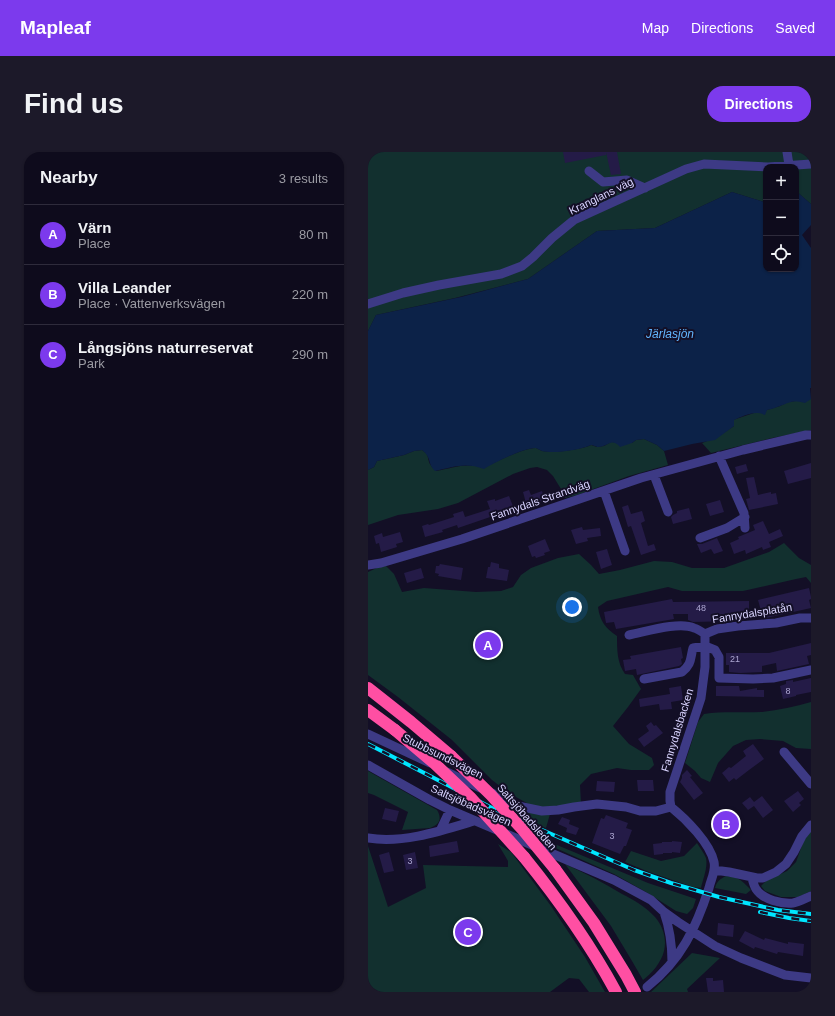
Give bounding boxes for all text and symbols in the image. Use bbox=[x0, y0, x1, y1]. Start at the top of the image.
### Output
text: Mapleaf bbox=[20, 17, 91, 38]
text: Map bbox=[642, 20, 669, 36]
text: Directions bbox=[691, 20, 753, 36]
text: Saved bbox=[775, 20, 815, 36]
button: Directions bbox=[707, 86, 811, 122]
text: Find us bbox=[24, 88, 124, 119]
map controls bbox=[763, 164, 799, 272]
button: + bbox=[763, 164, 799, 200]
text: Nearby bbox=[40, 168, 98, 187]
text: 3 results bbox=[279, 171, 328, 186]
street label: Kranglans väg bbox=[567, 175, 635, 217]
button: − bbox=[763, 200, 799, 236]
text: Värn bbox=[78, 219, 111, 236]
text: A bbox=[48, 227, 58, 242]
text: 80 m bbox=[299, 227, 328, 242]
text: Place bbox=[78, 236, 111, 251]
button: locate bbox=[763, 236, 799, 272]
text: Villa Leander bbox=[78, 279, 171, 296]
text: B bbox=[48, 287, 58, 302]
text: 220 m bbox=[292, 287, 328, 302]
text: Place · Vattenverksvägen bbox=[78, 296, 225, 311]
water label: Järlasjön bbox=[645, 327, 694, 341]
text: Långsjöns naturreservat bbox=[78, 339, 253, 356]
text: C bbox=[48, 347, 58, 362]
text: 290 m bbox=[292, 347, 328, 362]
text: Park bbox=[78, 356, 105, 371]
street label: Fannydals Strandväg bbox=[489, 477, 591, 523]
your location bbox=[562, 597, 582, 617]
street label: Fannydalsplatån bbox=[711, 601, 793, 625]
house number: 48 bbox=[696, 603, 706, 613]
pin: A bbox=[475, 630, 501, 660]
house number: 21 bbox=[730, 654, 740, 664]
house number: 8 bbox=[785, 686, 791, 696]
street label: Fannydalsbacken bbox=[659, 687, 695, 773]
street label: Stubbsundsvägen bbox=[401, 731, 485, 781]
street label: Saltsjöbadsleden bbox=[495, 781, 559, 853]
street label: Saltsjöbadsvägen bbox=[429, 782, 513, 828]
pin: B bbox=[713, 809, 739, 839]
house number: 3 bbox=[609, 831, 615, 841]
house number: 3 bbox=[407, 856, 413, 866]
pin: C bbox=[455, 917, 481, 947]

